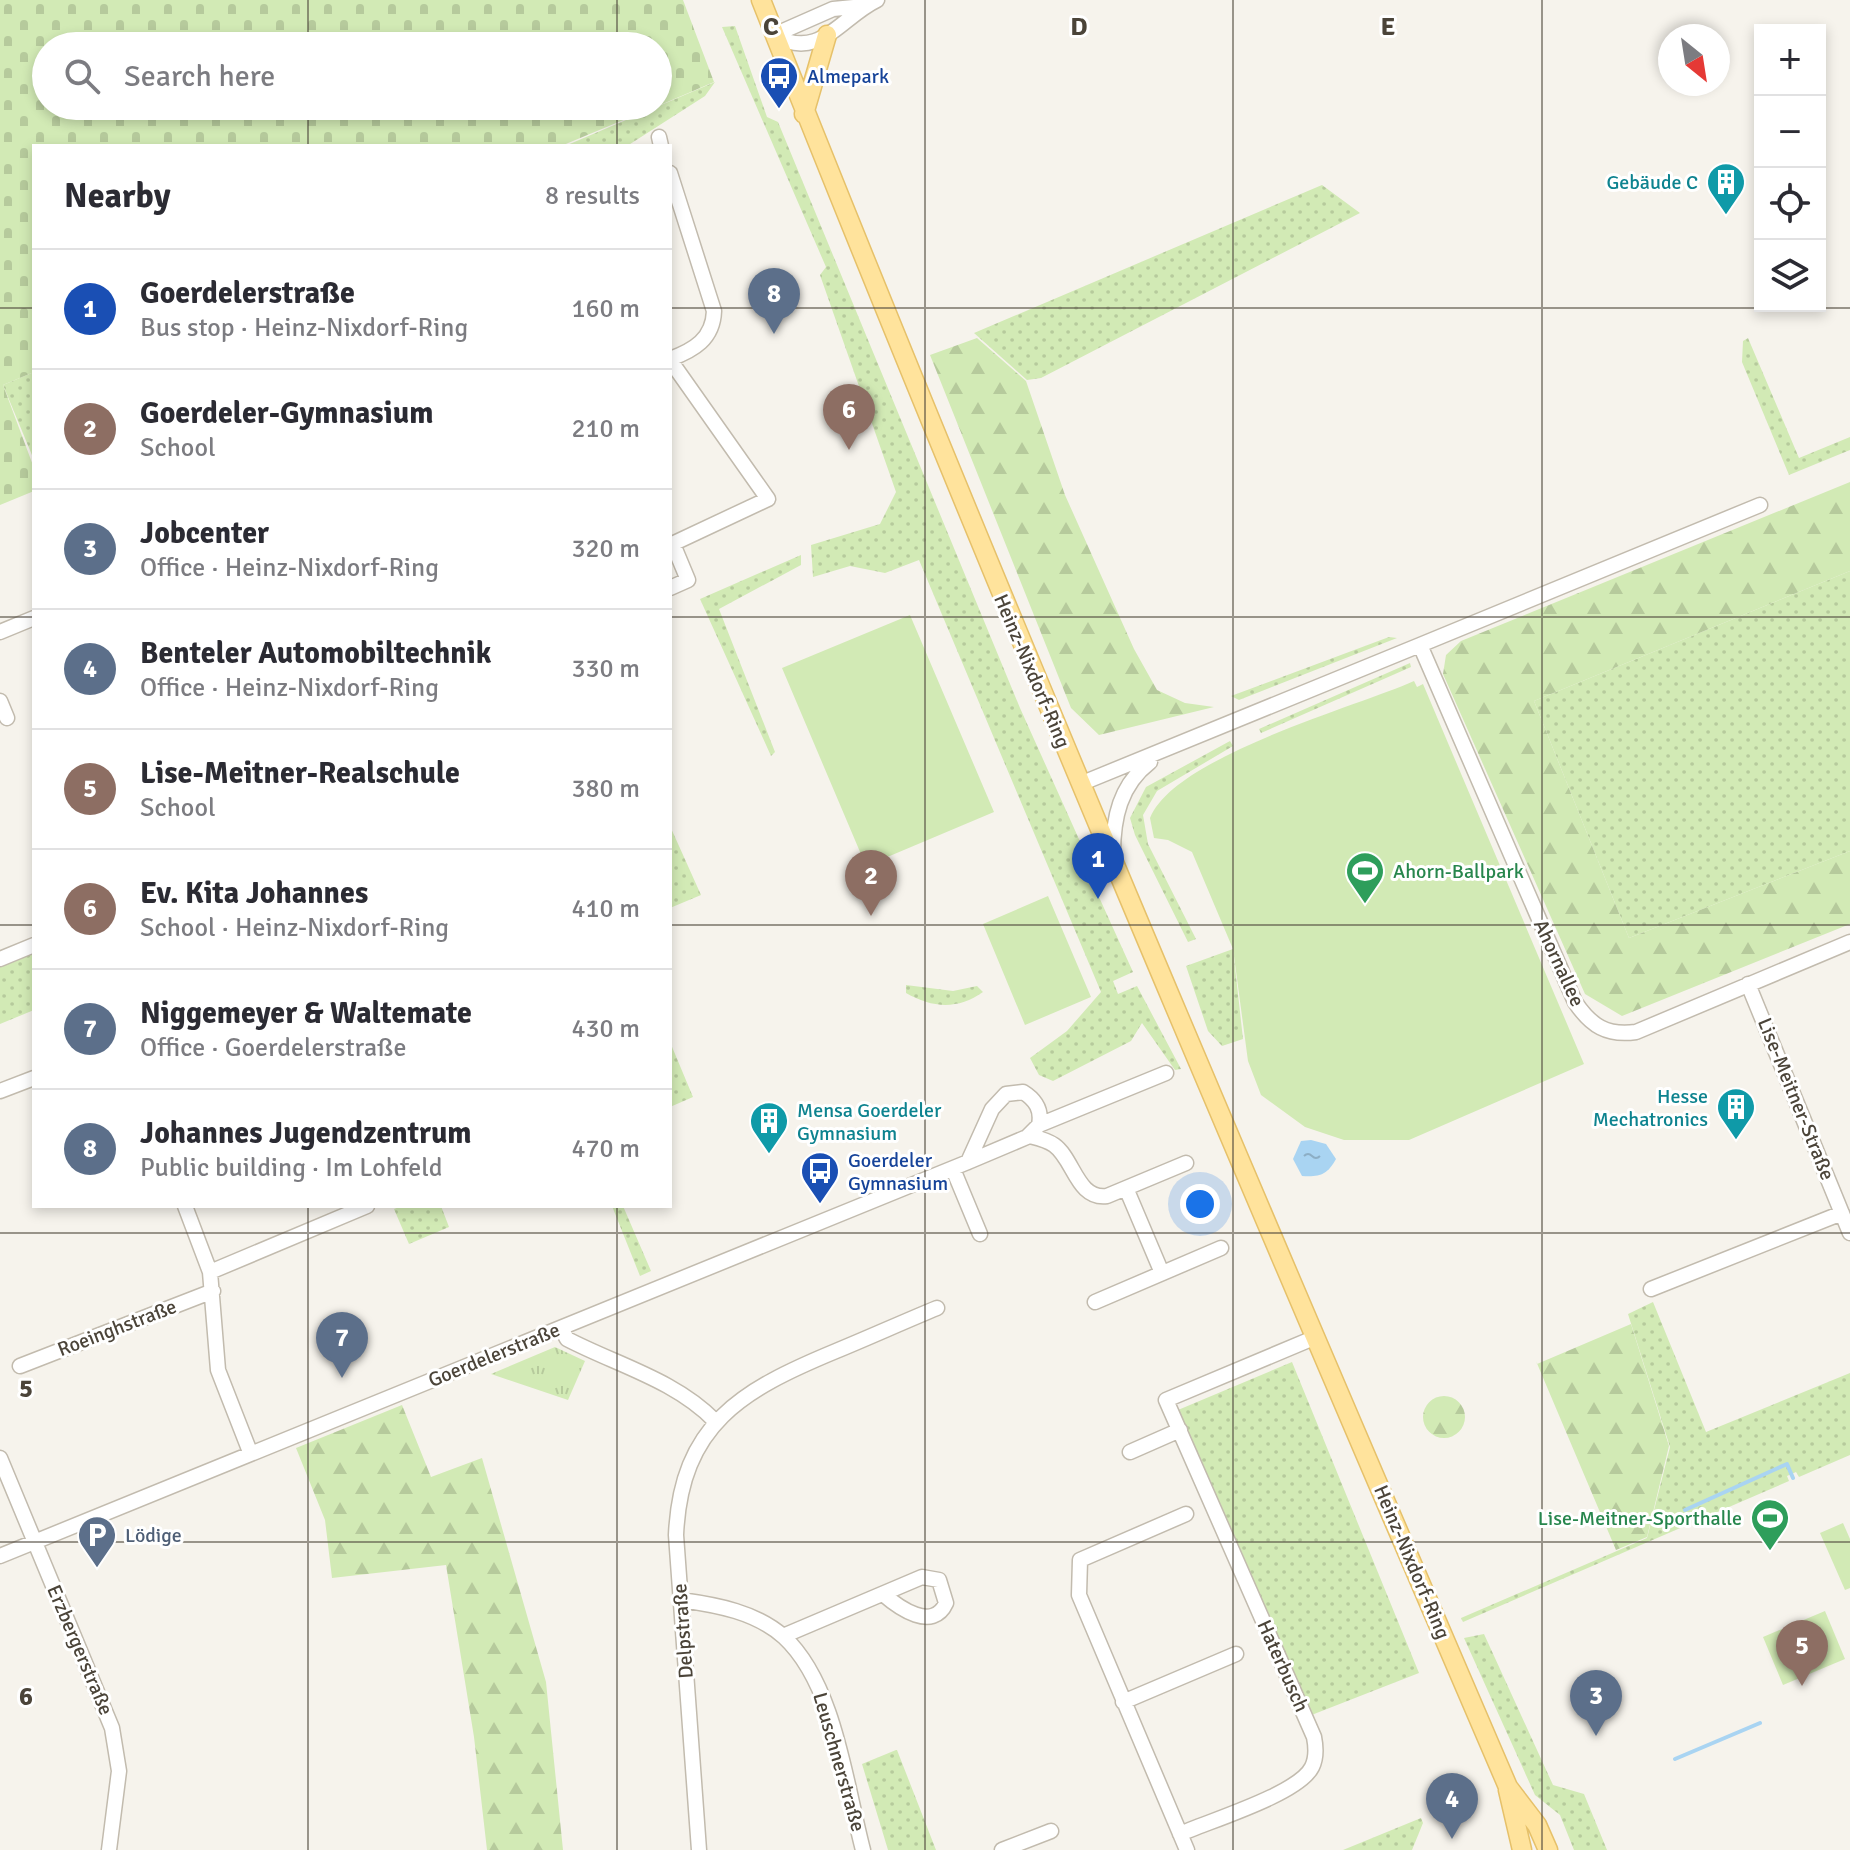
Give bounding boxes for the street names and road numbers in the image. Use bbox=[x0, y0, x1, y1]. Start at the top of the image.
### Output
street label: Heinz-Nixdorf-Ring bbox=[988, 590, 1076, 752]
street label: Ahornallee bbox=[1528, 915, 1590, 1011]
street label: Lise-Meitner-Straße bbox=[1752, 1014, 1840, 1184]
street label: Roeinghstraße bbox=[54, 1294, 180, 1362]
street label: Goerdelerstraße bbox=[425, 1317, 563, 1393]
street label: Heinz-Nixdorf-Ring bbox=[1368, 1481, 1456, 1643]
street label: Erzbergerstraße bbox=[41, 1581, 119, 1719]
street label: Delpstraße bbox=[667, 1583, 699, 1679]
street label: Haterbusch bbox=[1252, 1616, 1314, 1716]
street label: Leuschnerstraße bbox=[807, 1689, 871, 1835]

